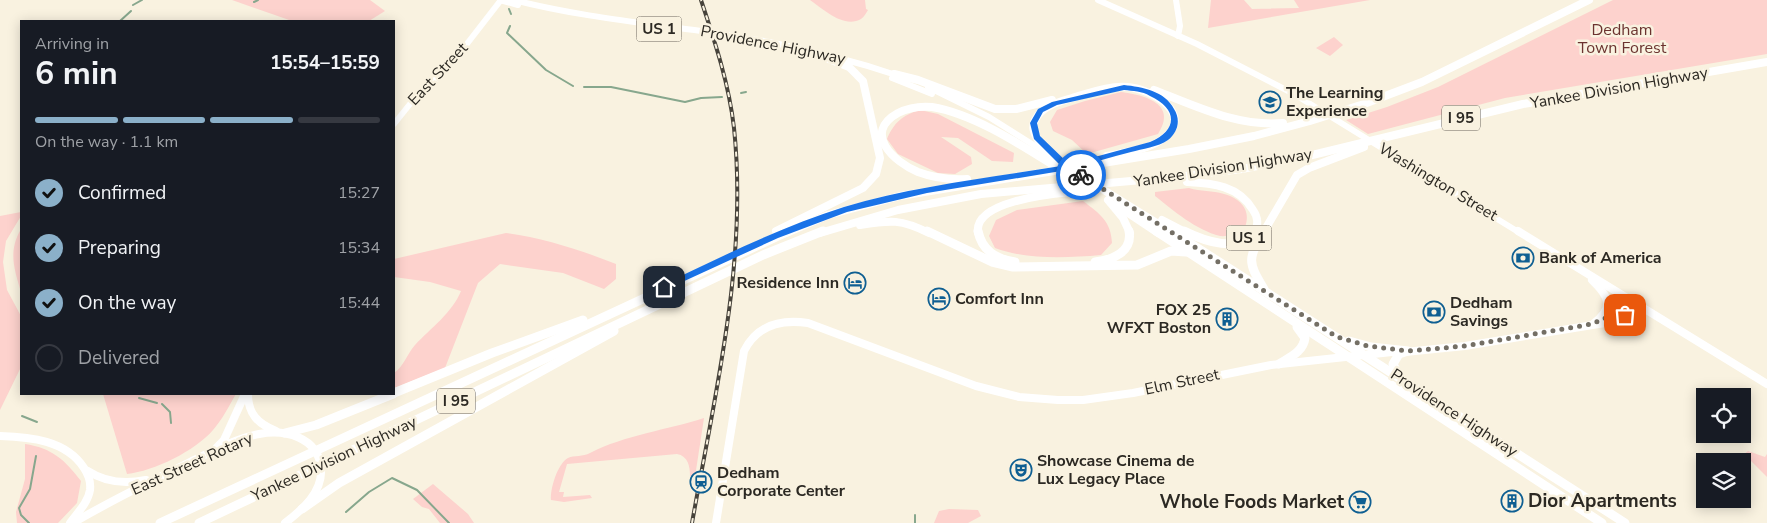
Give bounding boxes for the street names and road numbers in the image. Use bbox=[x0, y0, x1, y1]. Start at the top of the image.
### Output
road number: US 1 bbox=[636, 16, 682, 42]
street label: Providence Highway bbox=[699, 20, 848, 70]
street label: East Street bbox=[403, 37, 473, 110]
street label: Yankee Division Highway bbox=[1527, 61, 1710, 115]
road number: I 95 bbox=[1442, 106, 1480, 130]
street label: Washington Street bbox=[1374, 138, 1502, 227]
street label: Yankee Division Highway bbox=[1131, 143, 1314, 193]
road number: US 1 bbox=[1226, 226, 1272, 250]
street label: Elm Street bbox=[1143, 363, 1222, 401]
street label: Providence Highway bbox=[1386, 364, 1522, 463]
road number: I 95 bbox=[437, 388, 475, 414]
street label: Yankee Division Highway bbox=[247, 411, 421, 507]
street label: East Street Rotary bbox=[128, 427, 257, 501]

